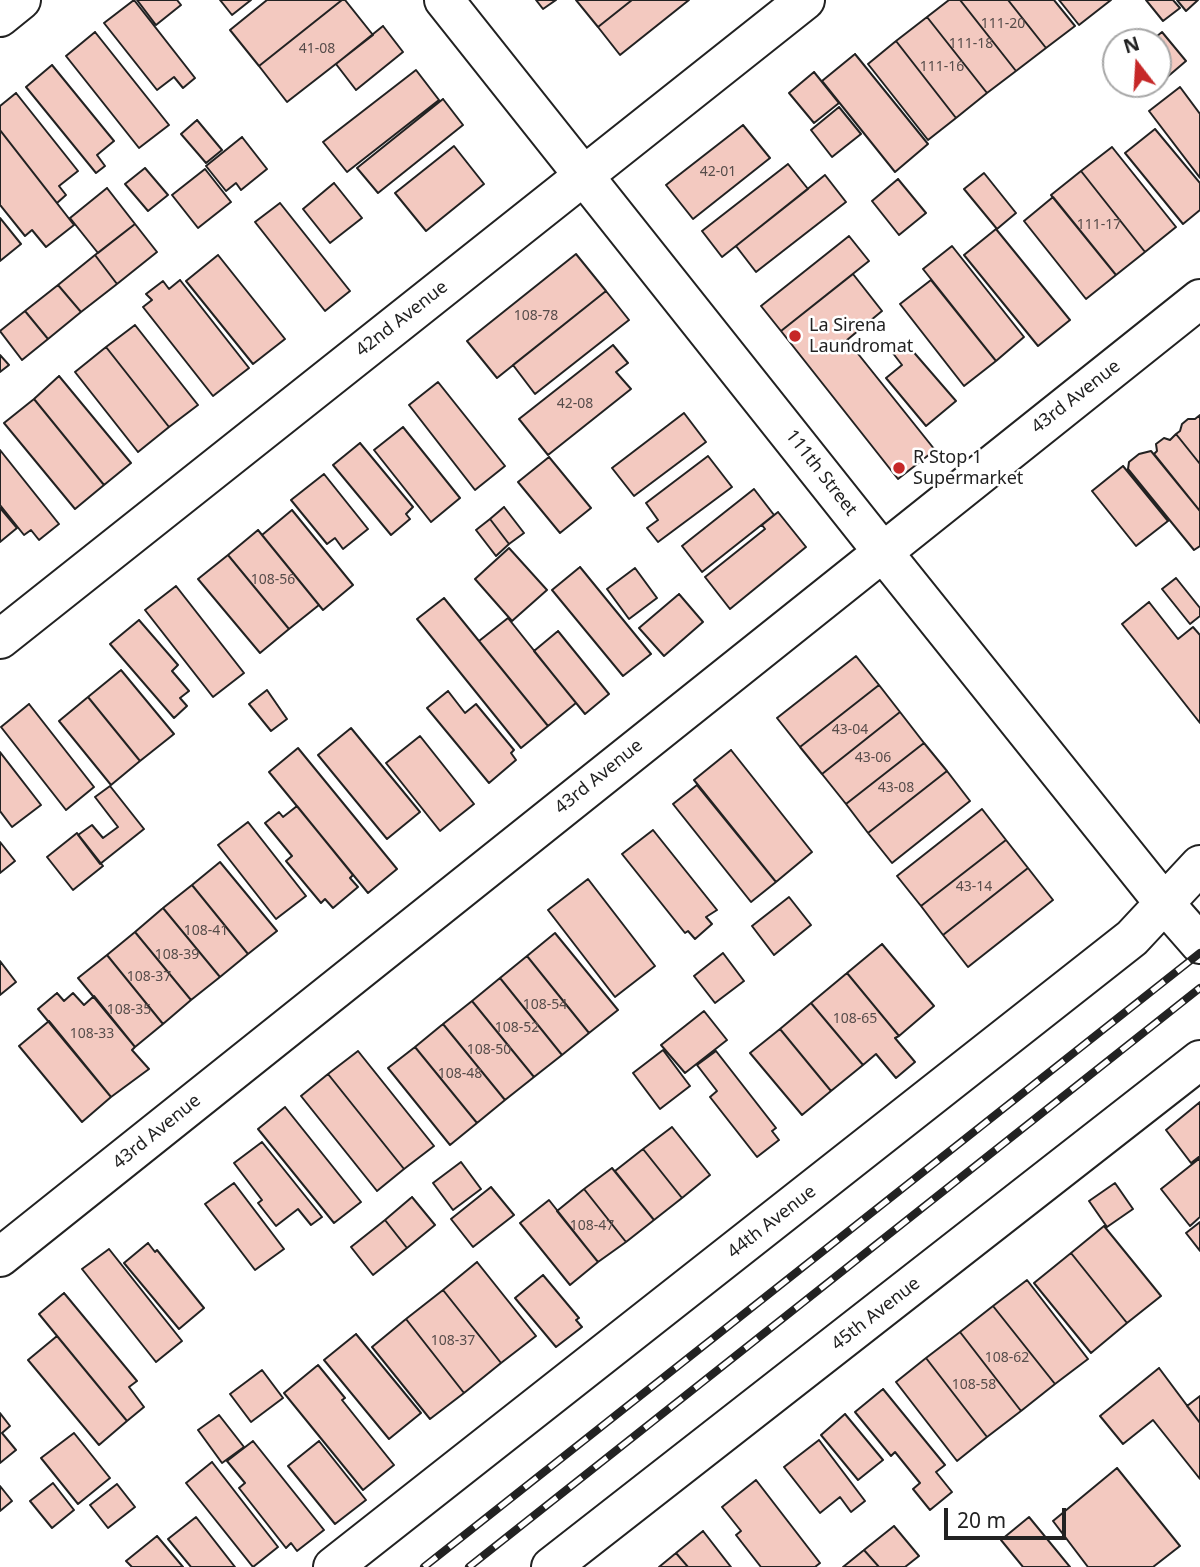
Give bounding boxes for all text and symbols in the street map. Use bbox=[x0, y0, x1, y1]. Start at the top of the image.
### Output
house number: 111-20 bbox=[981, 16, 1025, 32]
north arrow bbox=[1102, 28, 1172, 98]
text: N bbox=[1120, 30, 1143, 60]
house number: 111-18 bbox=[949, 36, 993, 52]
house number: 41-08 bbox=[299, 41, 335, 57]
house number: 111-16 bbox=[920, 59, 964, 75]
house number: 42-01 bbox=[700, 164, 736, 180]
house number: 111-17 bbox=[1077, 217, 1121, 233]
street label: 42nd Avenue bbox=[352, 276, 452, 362]
house number: 108-78 bbox=[514, 308, 558, 324]
place label: La Sirena Laundromat bbox=[809, 315, 913, 358]
marker: La Sirena Laundromat bbox=[787, 328, 803, 344]
street label: 43rd Avenue bbox=[1027, 356, 1125, 438]
house number: 42-08 bbox=[557, 396, 593, 412]
street label: 111th Street bbox=[781, 426, 861, 520]
place label: R Stop 1 Supermarket bbox=[913, 447, 1023, 490]
marker: R Stop 1 Supermarket bbox=[891, 460, 907, 476]
house number: 108-56 bbox=[251, 572, 295, 588]
house number: 43-04 bbox=[832, 722, 868, 738]
street label: 43rd Avenue bbox=[551, 735, 647, 819]
house number: 43-06 bbox=[855, 750, 891, 766]
house number: 43-08 bbox=[878, 780, 914, 796]
house number: 43-14 bbox=[956, 879, 992, 895]
house number: 108-41 bbox=[184, 923, 228, 939]
house number: 108-39 bbox=[155, 947, 199, 963]
house number: 108-37 bbox=[127, 969, 171, 985]
house number: 108-54 bbox=[523, 997, 567, 1013]
house number: 108-35 bbox=[107, 1002, 151, 1018]
house number: 108-65 bbox=[833, 1011, 877, 1027]
house number: 108-52 bbox=[495, 1020, 539, 1036]
house number: 108-33 bbox=[70, 1026, 114, 1042]
house number: 108-50 bbox=[467, 1042, 511, 1058]
house number: 108-48 bbox=[438, 1066, 482, 1082]
street label: 43rd Avenue bbox=[109, 1090, 205, 1174]
street label: 44th Avenue bbox=[724, 1181, 820, 1263]
house number: 108-47 bbox=[570, 1218, 614, 1234]
street label: 45th Avenue bbox=[828, 1273, 924, 1355]
house number: 108-37 bbox=[431, 1333, 475, 1349]
house number: 108-62 bbox=[985, 1350, 1029, 1366]
house number: 108-58 bbox=[952, 1377, 996, 1393]
scale bar bbox=[948, 1494, 1070, 1538]
text: 20 m bbox=[957, 1506, 1006, 1534]

